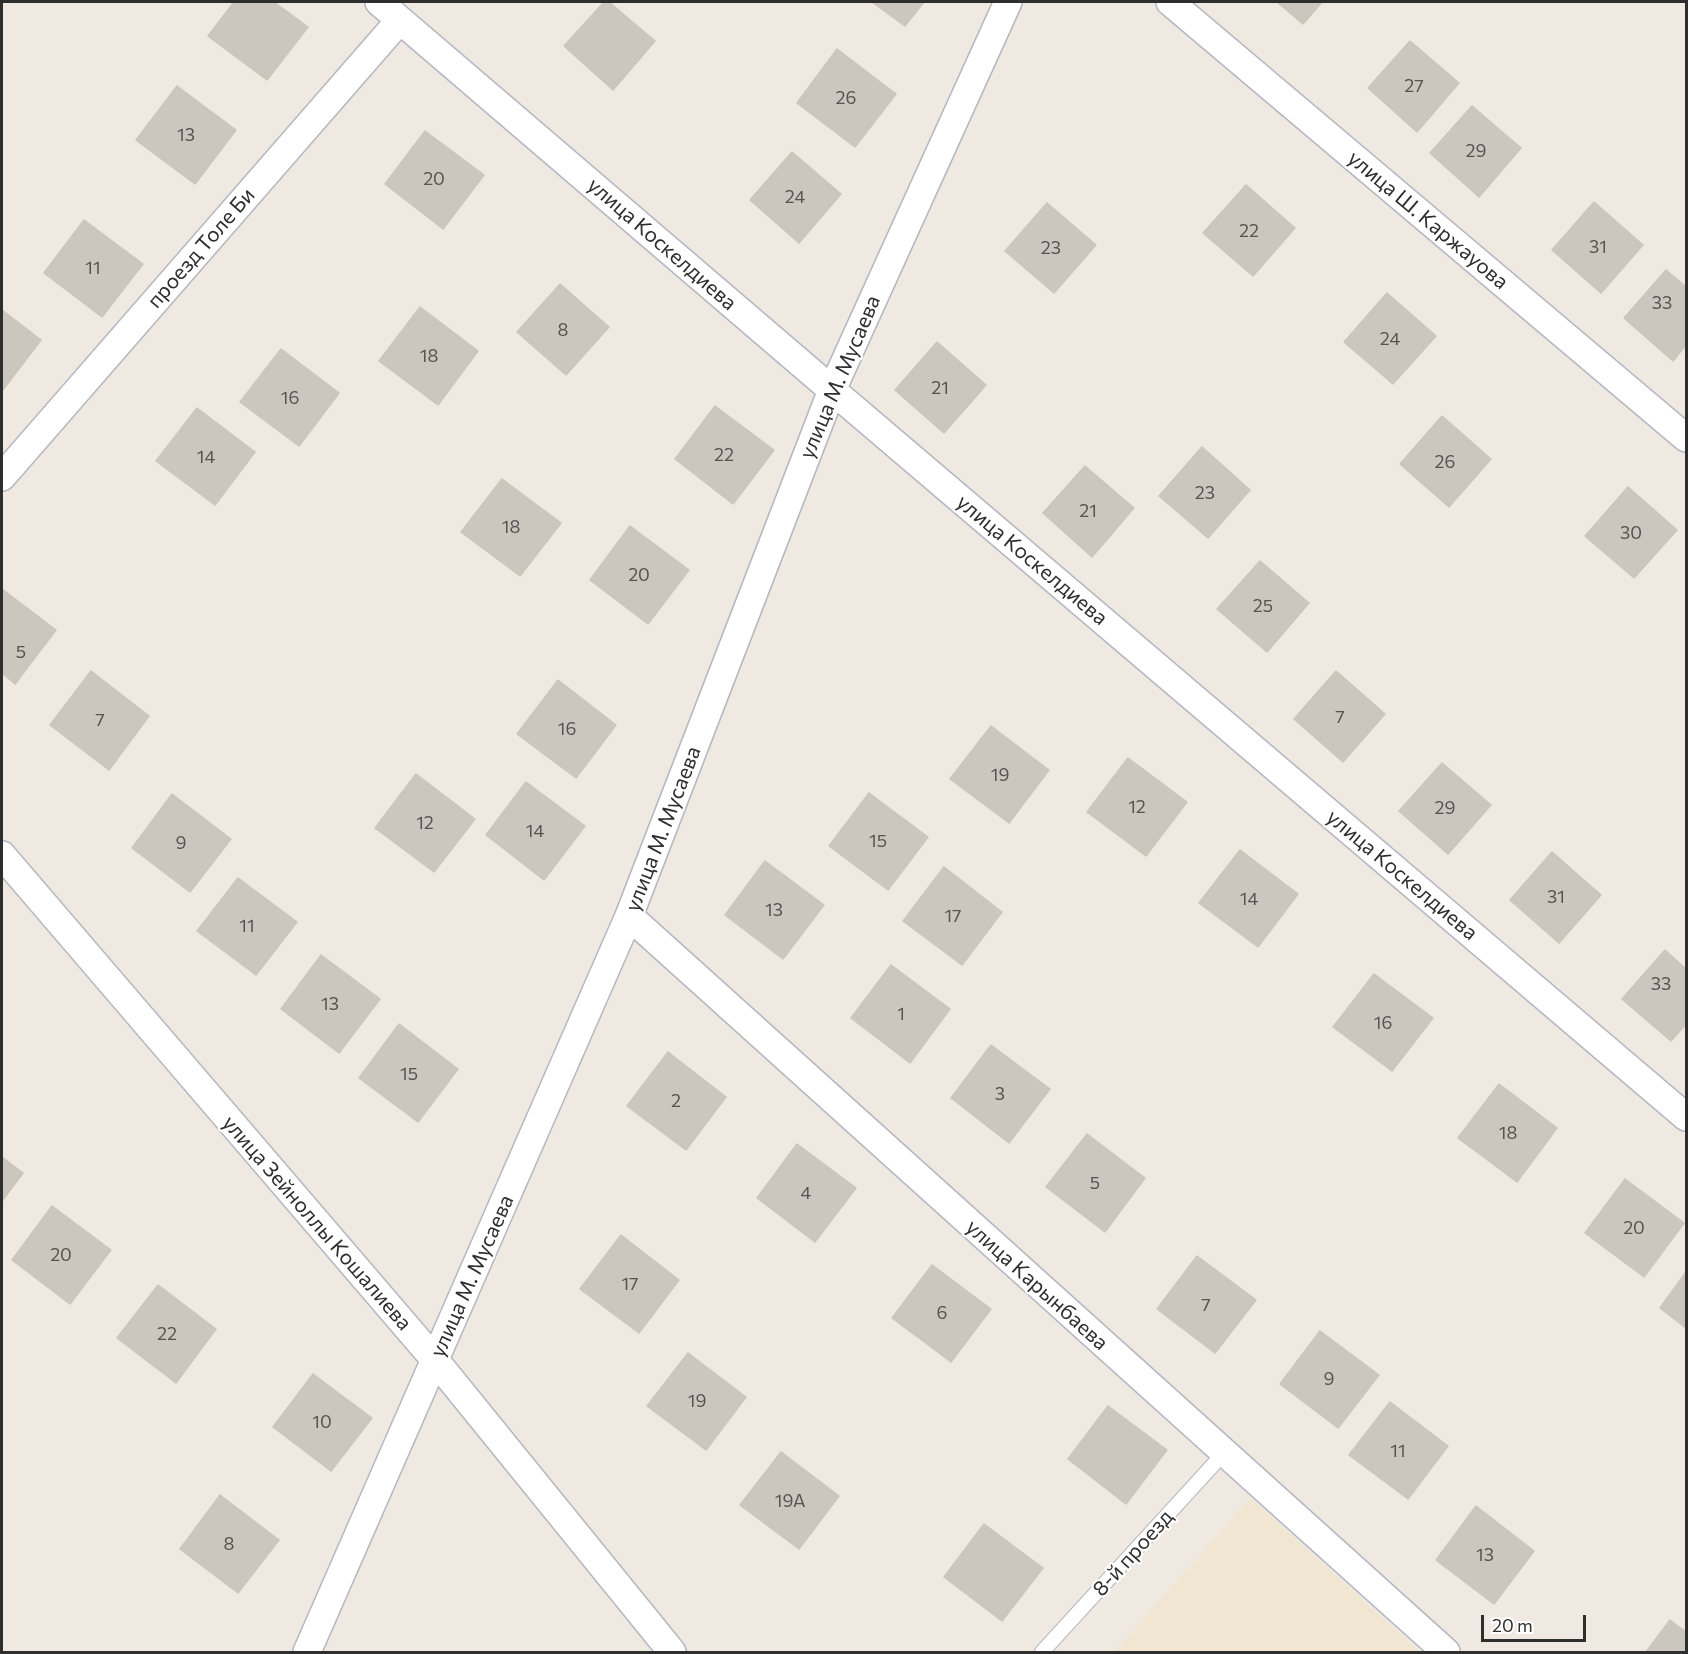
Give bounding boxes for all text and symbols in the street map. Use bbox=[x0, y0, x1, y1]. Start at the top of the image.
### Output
house number: 27 bbox=[1404, 75, 1424, 97]
house number: 26 bbox=[836, 87, 856, 109]
house number: 13 bbox=[177, 124, 195, 146]
house number: 29 bbox=[1466, 140, 1486, 162]
street label: улица Ш. Каржауова bbox=[1343, 146, 1513, 294]
house number: 20 bbox=[423, 168, 445, 190]
street label: улица Коскелдиева bbox=[582, 172, 742, 316]
street label: проезд Толе Би bbox=[142, 183, 260, 313]
house number: 24 bbox=[785, 186, 805, 208]
house number: 22 bbox=[1239, 220, 1259, 242]
house number: 31 bbox=[1589, 236, 1607, 258]
house number: 23 bbox=[1041, 237, 1061, 259]
house number: 11 bbox=[85, 257, 101, 279]
street label: улица М. Мусаева bbox=[794, 292, 886, 462]
house number: 33 bbox=[1652, 292, 1672, 314]
house number: 8 bbox=[558, 319, 568, 341]
house number: 24 bbox=[1380, 328, 1400, 350]
house number: 18 bbox=[420, 345, 438, 367]
house number: 21 bbox=[931, 377, 949, 399]
house number: 16 bbox=[281, 387, 299, 409]
house number: 22 bbox=[714, 444, 734, 466]
house number: 14 bbox=[197, 446, 215, 468]
house number: 26 bbox=[1435, 451, 1455, 473]
house number: 23 bbox=[1195, 482, 1215, 504]
street label: улица Коскелдиева bbox=[951, 490, 1113, 630]
house number: 21 bbox=[1079, 500, 1097, 522]
house number: 18 bbox=[502, 516, 520, 538]
house number: 30 bbox=[1620, 522, 1642, 544]
house number: 20 bbox=[628, 564, 650, 586]
house number: 25 bbox=[1253, 595, 1273, 617]
house number: 5 bbox=[16, 641, 26, 663]
house number: 7 bbox=[1335, 706, 1345, 728]
house number: 7 bbox=[95, 709, 105, 731]
house number: 16 bbox=[558, 718, 576, 740]
street label: улица М. Мусаева bbox=[620, 743, 706, 915]
house number: 19 bbox=[991, 764, 1009, 786]
house number: 12 bbox=[1128, 796, 1146, 818]
house number: 29 bbox=[1435, 797, 1455, 819]
street label: улица Коскелдиева bbox=[1321, 805, 1483, 945]
house number: 12 bbox=[416, 812, 434, 834]
house number: 14 bbox=[526, 820, 544, 842]
house number: 15 bbox=[869, 830, 887, 852]
house number: 9 bbox=[176, 832, 186, 854]
house number: 31 bbox=[1547, 886, 1565, 908]
house number: 14 bbox=[1240, 888, 1258, 910]
house number: 13 bbox=[765, 899, 783, 921]
house number: 17 bbox=[944, 905, 962, 927]
house number: 11 bbox=[239, 915, 255, 937]
house number: 33 bbox=[1651, 973, 1671, 995]
house number: 13 bbox=[321, 993, 339, 1015]
house number: 1 bbox=[897, 1003, 905, 1025]
house number: 16 bbox=[1374, 1012, 1392, 1034]
house number: 15 bbox=[400, 1063, 418, 1085]
house number: 3 bbox=[995, 1083, 1005, 1105]
house number: 2 bbox=[671, 1090, 681, 1112]
street label: улица Зейноллы Кошалиева bbox=[217, 1111, 417, 1335]
house number: 18 bbox=[1499, 1122, 1517, 1144]
house number: 5 bbox=[1090, 1172, 1100, 1194]
house number: 4 bbox=[801, 1182, 811, 1204]
street label: улица М. Мусаева bbox=[425, 1191, 519, 1361]
street label: улица Карынбаева bbox=[961, 1215, 1113, 1355]
house number: 20 bbox=[1623, 1217, 1645, 1239]
house number: 20 bbox=[50, 1244, 72, 1266]
house number: 17 bbox=[621, 1273, 639, 1295]
house number: 7 bbox=[1201, 1294, 1211, 1316]
house number: 6 bbox=[937, 1302, 947, 1324]
house number: 22 bbox=[157, 1323, 177, 1345]
house number: 9 bbox=[1324, 1368, 1334, 1390]
house number: 19 bbox=[688, 1390, 706, 1412]
house number: 10 bbox=[312, 1411, 332, 1433]
house number: 11 bbox=[1390, 1440, 1406, 1462]
house number: 19А bbox=[775, 1490, 805, 1512]
street label: 8-й проезд bbox=[1088, 1504, 1178, 1602]
house number: 8 bbox=[224, 1533, 234, 1555]
house number: 13 bbox=[1476, 1544, 1494, 1566]
scale bar bbox=[1484, 1603, 1589, 1641]
text: 20 m bbox=[1492, 1614, 1533, 1636]

